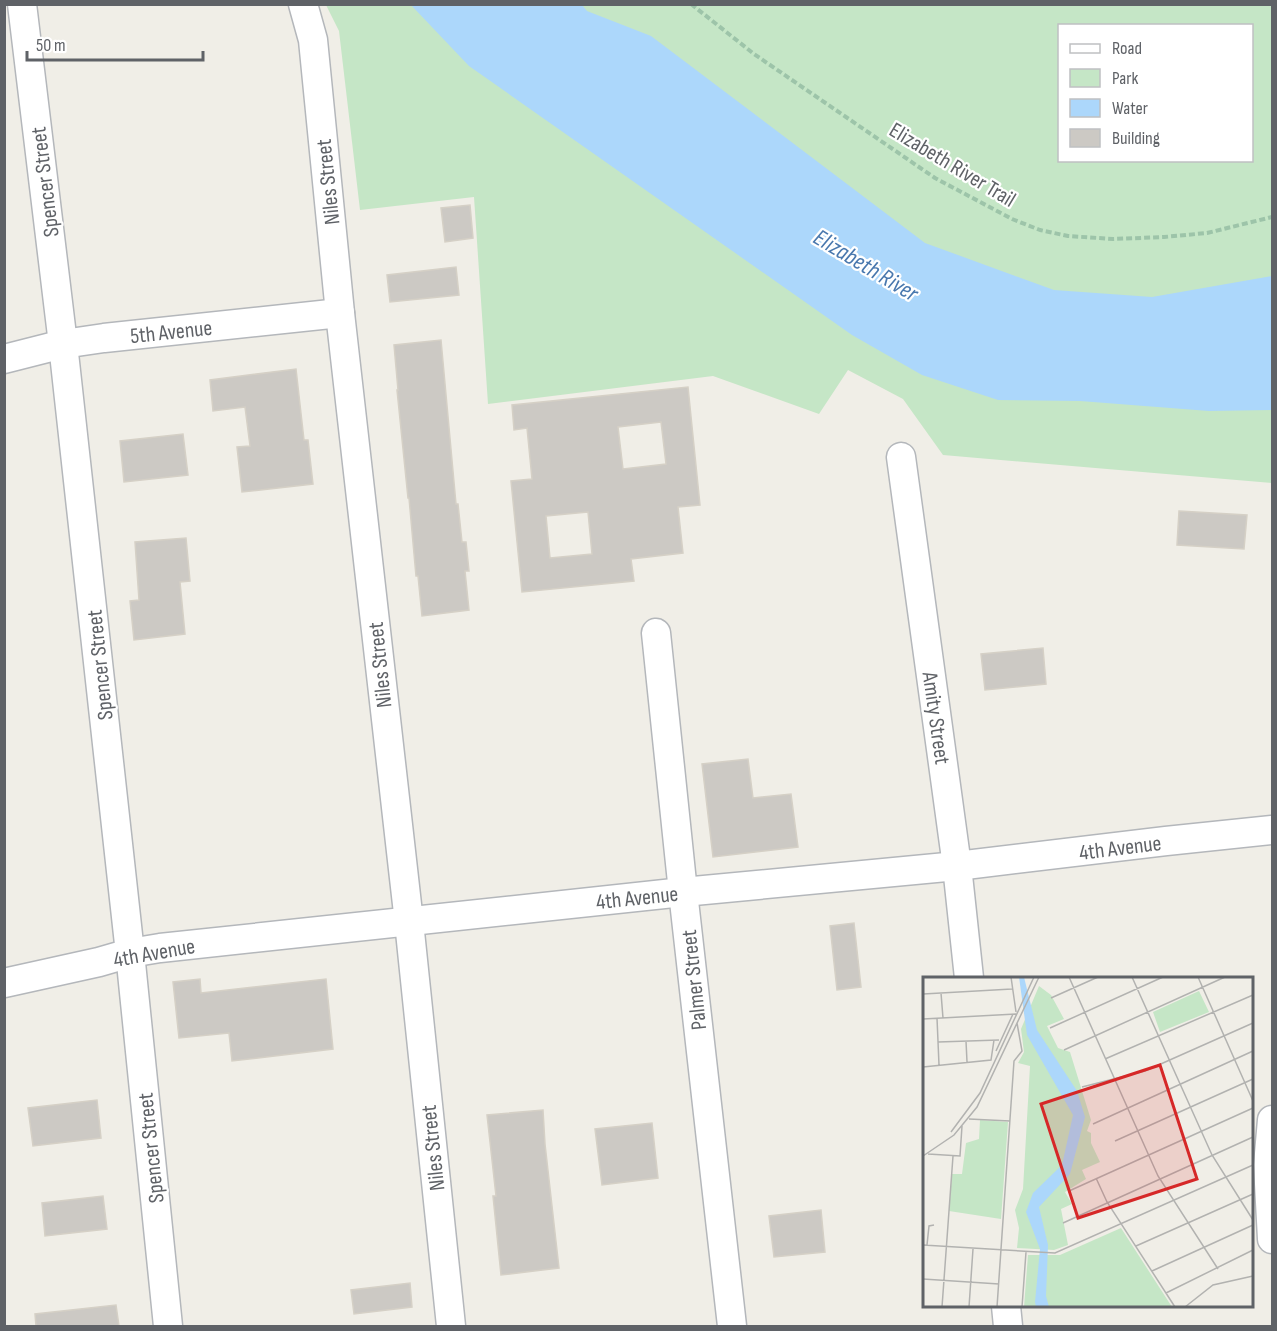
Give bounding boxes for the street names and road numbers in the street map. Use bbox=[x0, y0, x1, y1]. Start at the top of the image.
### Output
street label: Elizabeth River Trail bbox=[884, 117, 1020, 214]
street label: Spencer Street bbox=[25, 125, 66, 238]
street label: Niles Street bbox=[311, 137, 346, 226]
street label: 5th Avenue bbox=[129, 315, 213, 350]
street label: Spencer Street bbox=[81, 608, 120, 721]
street label: Niles Street bbox=[363, 620, 398, 709]
street label: Amity Street bbox=[916, 669, 955, 767]
street label: 4th Avenue bbox=[1078, 830, 1163, 867]
street label: 4th Avenue bbox=[595, 881, 680, 916]
street label: Palmer Street bbox=[676, 928, 713, 1031]
street label: 4th Avenue bbox=[111, 933, 197, 974]
street label: Spencer Street bbox=[132, 1091, 171, 1204]
street label: Niles Street bbox=[416, 1103, 451, 1192]

